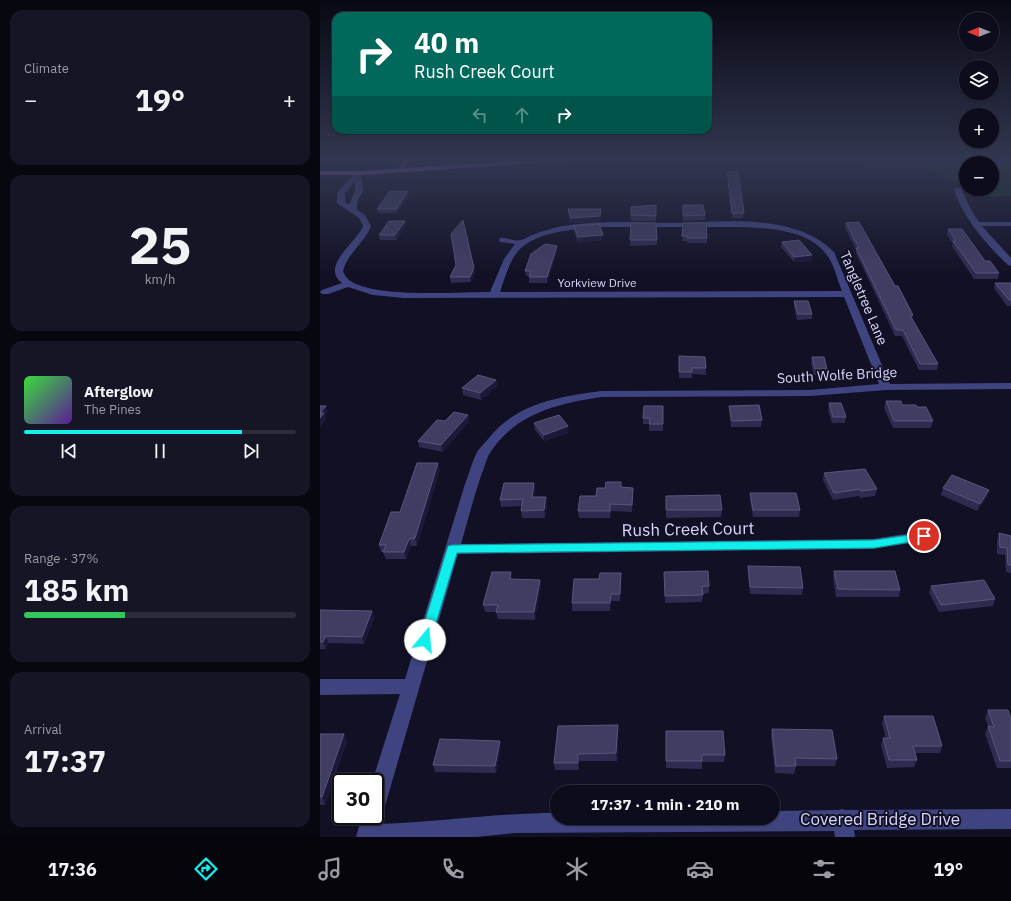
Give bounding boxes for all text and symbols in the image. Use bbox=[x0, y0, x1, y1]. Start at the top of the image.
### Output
north arrow bbox=[959, 12, 999, 52]
map controls bbox=[959, 12, 999, 196]
text: 40 m bbox=[414, 24, 479, 61]
icon: right bbox=[348, 28, 400, 80]
text: Climate bbox=[24, 60, 69, 77]
text: Rush Creek Court bbox=[414, 60, 555, 83]
button: layers bbox=[959, 60, 999, 100]
text: 19° bbox=[135, 80, 185, 119]
text: − bbox=[24, 85, 37, 114]
text: + bbox=[283, 85, 296, 114]
icon: left bbox=[469, 104, 491, 126]
icon: ahead bbox=[511, 104, 533, 126]
icon: right bbox=[553, 104, 575, 126]
button: + bbox=[959, 108, 999, 148]
button: − bbox=[959, 156, 999, 196]
text: 25 bbox=[129, 211, 191, 278]
street label: Tangletree Lane bbox=[836, 248, 892, 348]
text: km/h bbox=[145, 271, 175, 288]
street label: Yorkview Drive bbox=[557, 275, 637, 290]
street label: South Wolfe Bridge bbox=[776, 363, 898, 387]
text: Afterglow bbox=[84, 382, 153, 401]
text: The Pines bbox=[84, 401, 141, 418]
icon: previous bbox=[58, 440, 80, 462]
icon: pause bbox=[149, 440, 171, 462]
icon: next bbox=[240, 440, 262, 462]
street label: Rush Creek Court bbox=[621, 517, 755, 541]
pin bbox=[907, 519, 941, 553]
icon: arrive bbox=[913, 525, 935, 547]
text: Range · 37% bbox=[24, 550, 98, 567]
text: 185 km bbox=[24, 570, 129, 609]
position arrow bbox=[404, 619, 446, 661]
text: Arrival bbox=[24, 721, 62, 738]
text: 17:37 bbox=[24, 741, 106, 780]
speed limit sign: 30 bbox=[332, 773, 384, 825]
text: 17:37 · 1 min · 210 m bbox=[591, 795, 739, 814]
street label: Covered Bridge Drive bbox=[800, 808, 960, 830]
icon: directions bbox=[192, 855, 220, 883]
icon: music bbox=[316, 855, 344, 883]
icon: phone bbox=[439, 855, 467, 883]
icon: climate bbox=[563, 855, 591, 883]
icon: car bbox=[686, 855, 714, 883]
icon: filters bbox=[810, 855, 838, 883]
text: 17:36 bbox=[48, 858, 97, 881]
text: 19° bbox=[933, 858, 963, 881]

